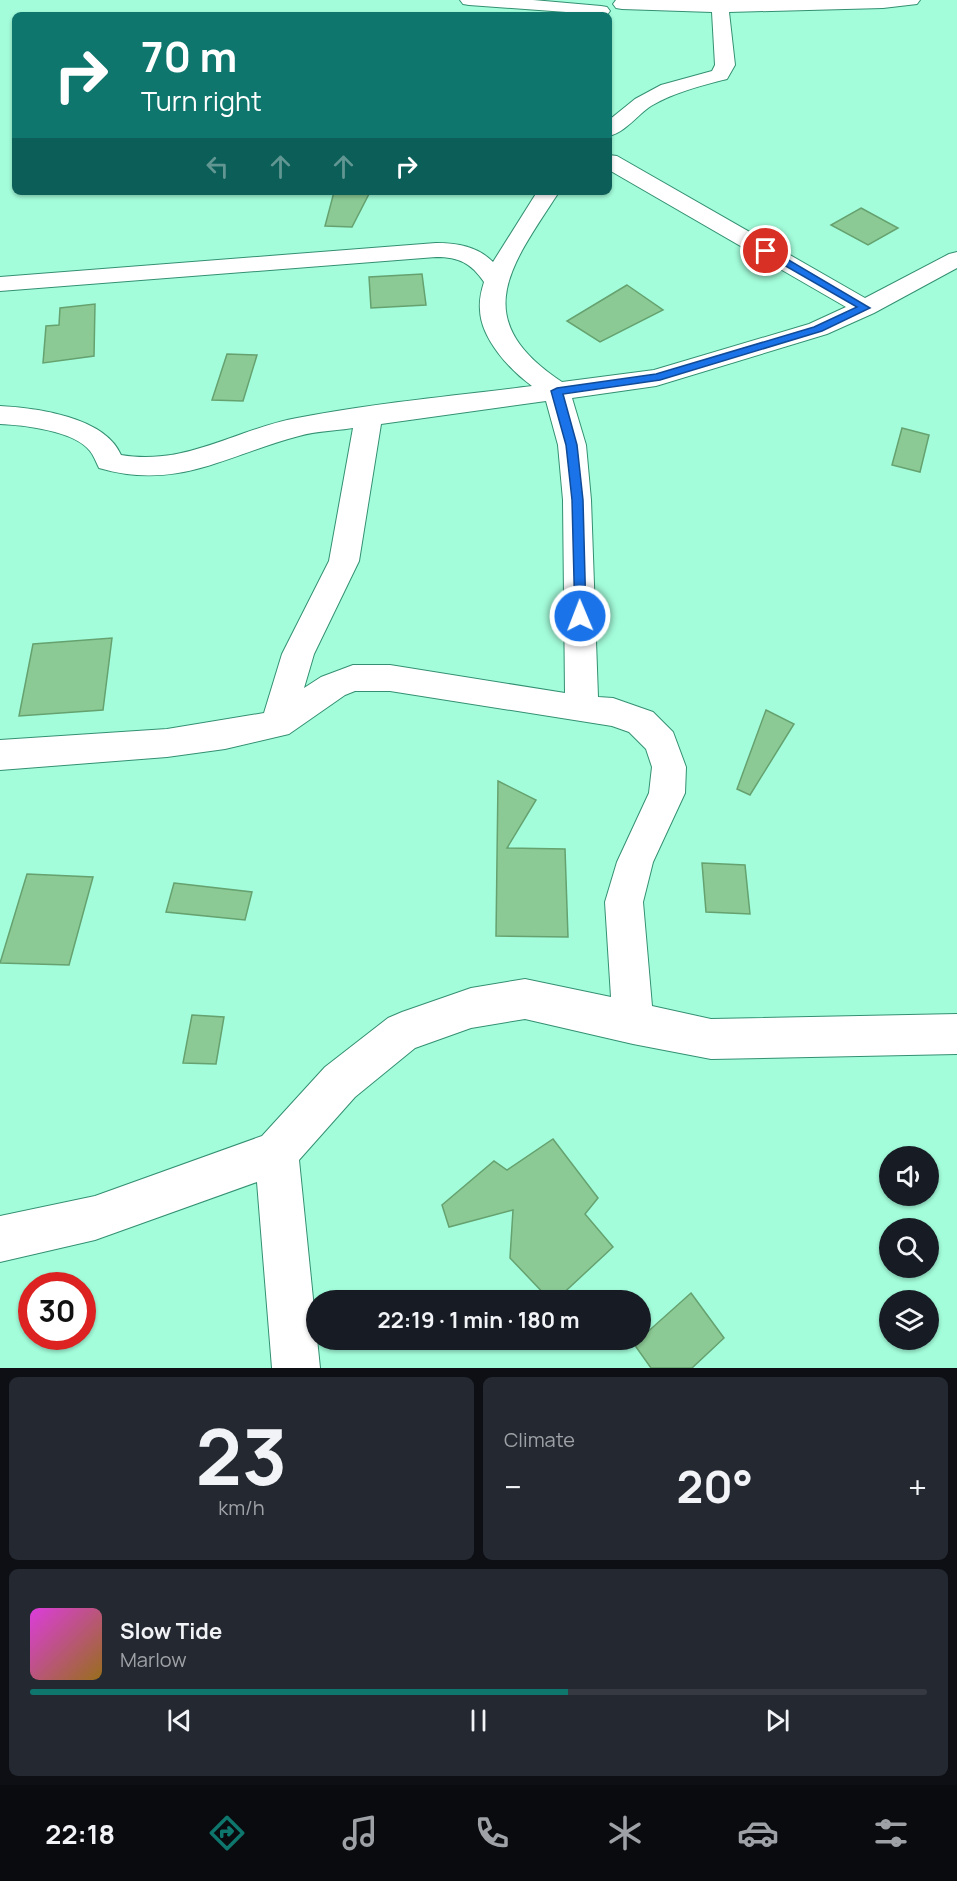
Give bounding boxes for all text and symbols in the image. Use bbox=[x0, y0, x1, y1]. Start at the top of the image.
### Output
text: 70 m bbox=[141, 27, 237, 85]
icon: right bbox=[42, 36, 120, 114]
text: Turn right bbox=[141, 82, 262, 119]
icon: left bbox=[201, 150, 234, 183]
icon: ahead bbox=[264, 150, 297, 183]
icon: ahead bbox=[327, 150, 360, 183]
icon: right bbox=[390, 150, 423, 183]
pin bbox=[740, 225, 791, 276]
icon: arrive bbox=[749, 234, 782, 267]
position arrow bbox=[548, 584, 612, 648]
map controls bbox=[879, 1146, 939, 1350]
button: sound bbox=[879, 1146, 939, 1206]
button: search bbox=[879, 1218, 939, 1278]
speed limit sign: 30 bbox=[18, 1272, 96, 1350]
button: layers bbox=[879, 1290, 939, 1350]
text: 22:19 · 1 min · 180 m bbox=[378, 1305, 579, 1335]
text: 23 bbox=[196, 1402, 287, 1508]
text: Climate bbox=[504, 1426, 575, 1453]
text: 20° bbox=[677, 1455, 753, 1517]
text: − bbox=[504, 1464, 522, 1509]
text: + bbox=[908, 1464, 927, 1509]
text: km/h bbox=[218, 1494, 265, 1521]
text: Slow Tide bbox=[120, 1616, 222, 1646]
text: Marlow bbox=[120, 1646, 187, 1673]
icon: previous bbox=[163, 1704, 196, 1737]
icon: pause bbox=[462, 1704, 495, 1737]
icon: next bbox=[761, 1704, 794, 1737]
icon: directions bbox=[206, 1812, 248, 1854]
icon: music bbox=[339, 1812, 381, 1854]
icon: phone bbox=[471, 1812, 513, 1854]
icon: climate bbox=[604, 1812, 646, 1854]
icon: car bbox=[737, 1812, 779, 1854]
icon: filters bbox=[870, 1812, 912, 1854]
text: 22:18 bbox=[45, 1815, 115, 1852]

